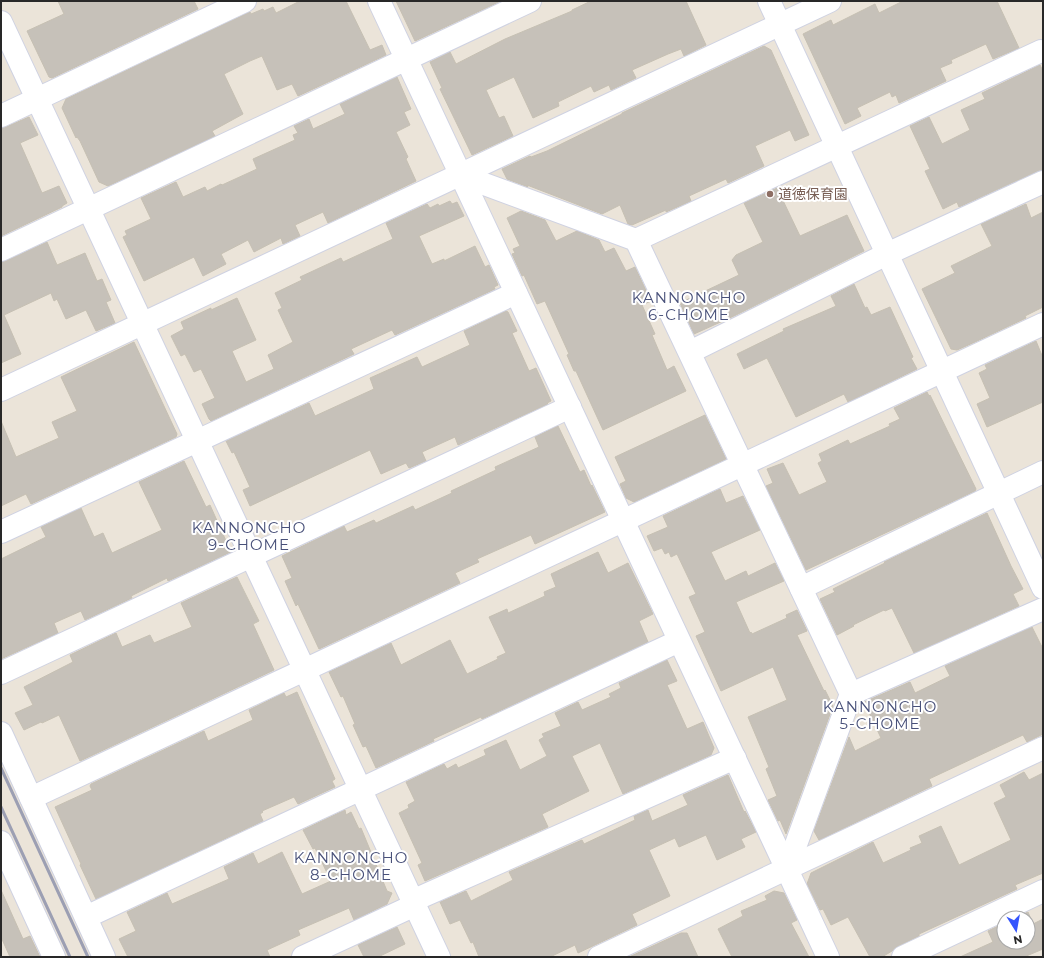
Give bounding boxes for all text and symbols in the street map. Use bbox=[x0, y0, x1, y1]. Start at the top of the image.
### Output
place label: 道徳保育園 bbox=[778, 185, 848, 203]
marker: 道徳保育園 bbox=[765, 189, 775, 199]
district label: KANNONCHO 6-CHOME bbox=[632, 288, 746, 324]
district label: KANNONCHO 9-CHOME bbox=[192, 518, 306, 554]
district label: KANNONCHO 5-CHOME bbox=[823, 697, 937, 733]
district label: KANNONCHO 8-CHOME bbox=[294, 848, 408, 884]
north arrow bbox=[996, 910, 1036, 950]
text: N bbox=[1012, 932, 1024, 948]

